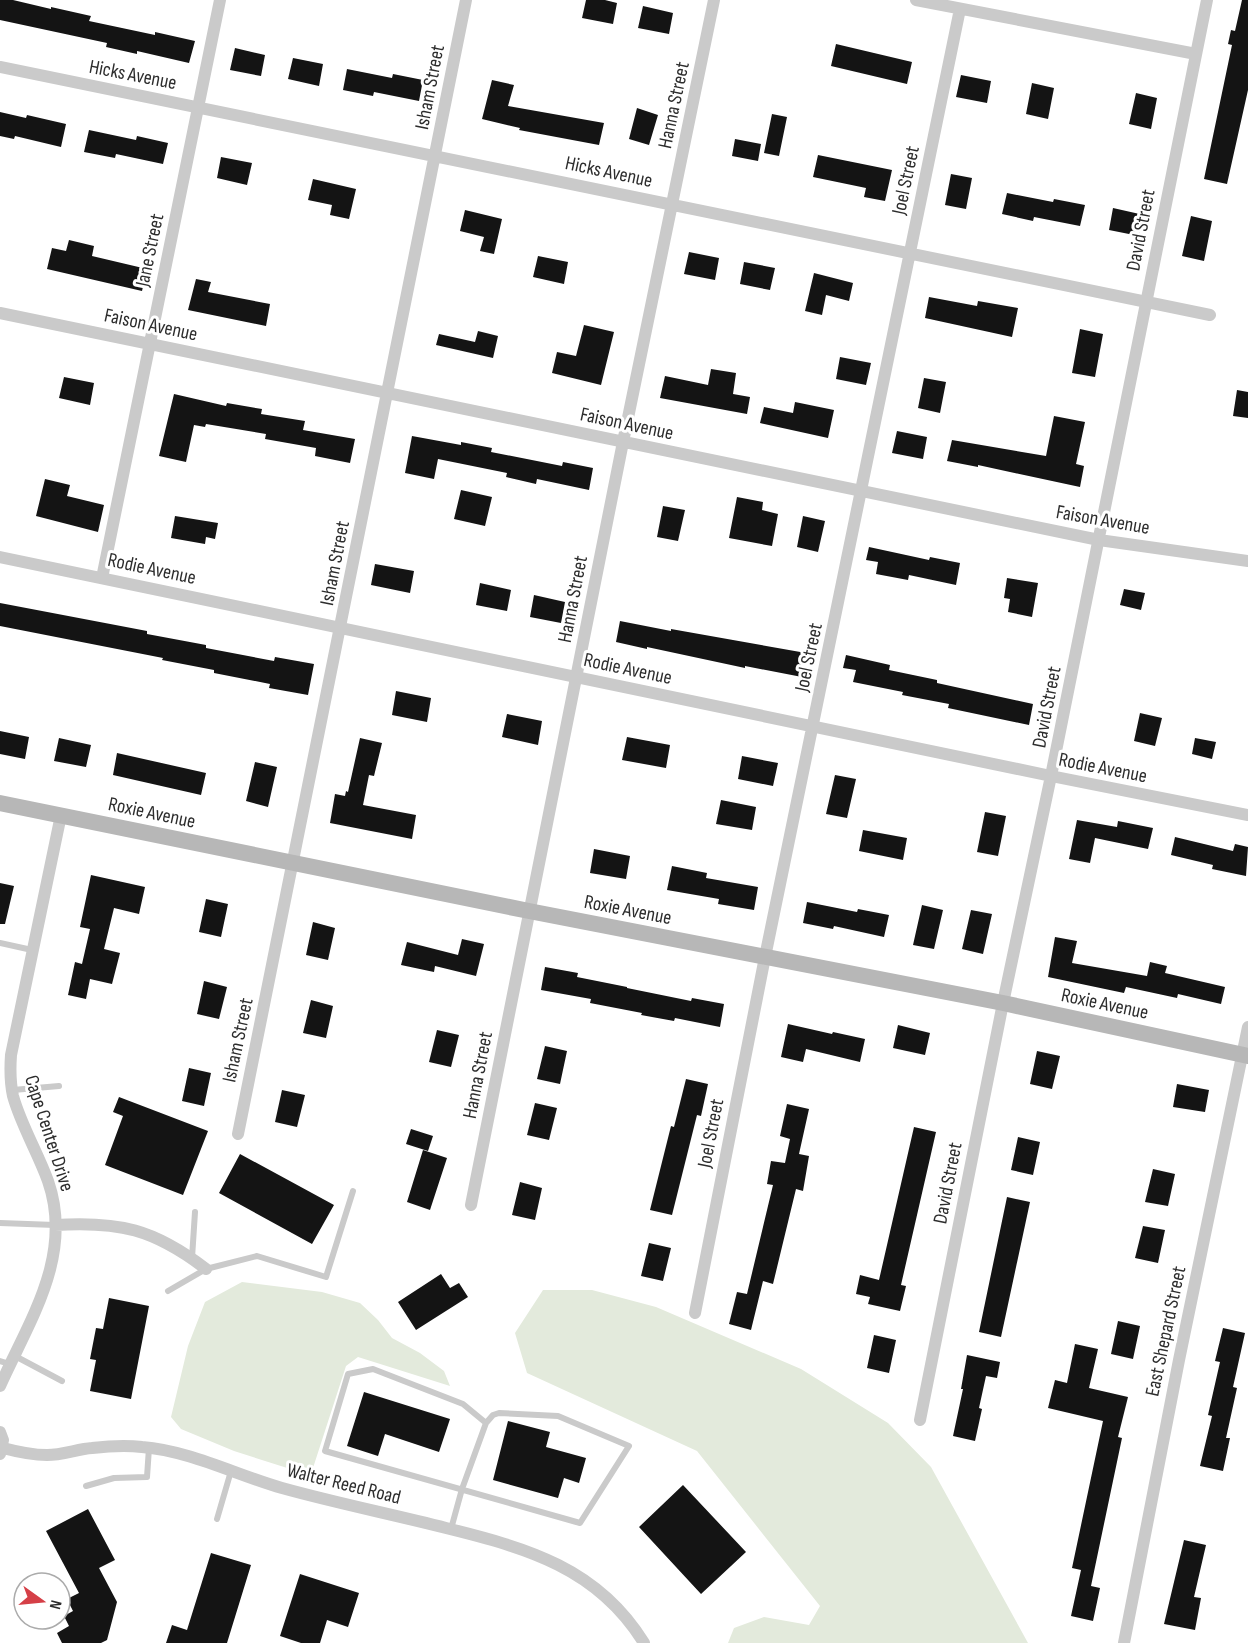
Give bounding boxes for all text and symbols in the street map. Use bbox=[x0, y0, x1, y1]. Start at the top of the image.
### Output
street label: Isham Street bbox=[410, 43, 450, 132]
street label: Hicks Avenue bbox=[87, 55, 179, 95]
street label: Hanna Street bbox=[653, 60, 695, 151]
street label: Joel Street bbox=[887, 144, 925, 218]
street label: Hicks Avenue bbox=[563, 151, 655, 193]
street label: David Street bbox=[1121, 187, 1161, 273]
street label: Jane Street bbox=[130, 212, 169, 290]
street label: Faison Avenue bbox=[102, 303, 200, 347]
street label: Faison Avenue bbox=[578, 402, 676, 446]
street label: Faison Avenue bbox=[1054, 500, 1152, 540]
street label: Isham Street bbox=[315, 519, 355, 608]
street label: Rodie Avenue bbox=[106, 548, 198, 590]
street label: Hanna Street bbox=[553, 554, 593, 645]
street label: Joel Street bbox=[790, 621, 828, 695]
street label: Rodie Avenue bbox=[582, 648, 674, 690]
street label: David Street bbox=[1027, 664, 1067, 750]
street label: Rodie Avenue bbox=[1057, 748, 1149, 788]
street label: Roxie Avenue bbox=[106, 792, 198, 834]
street label: Roxie Avenue bbox=[582, 890, 674, 930]
street label: Roxie Avenue bbox=[1059, 983, 1151, 1025]
street label: Isham Street bbox=[217, 996, 259, 1085]
street label: Hanna Street bbox=[458, 1030, 498, 1121]
street label: Cape Center Drive bbox=[19, 1072, 79, 1194]
street label: Joel Street bbox=[692, 1097, 729, 1171]
street label: David Street bbox=[928, 1140, 968, 1226]
street label: East Shepard Street bbox=[1140, 1264, 1191, 1398]
street label: Walter Reed Road bbox=[284, 1458, 403, 1510]
north arrow bbox=[12, 1571, 72, 1631]
text: N bbox=[45, 1598, 65, 1611]

